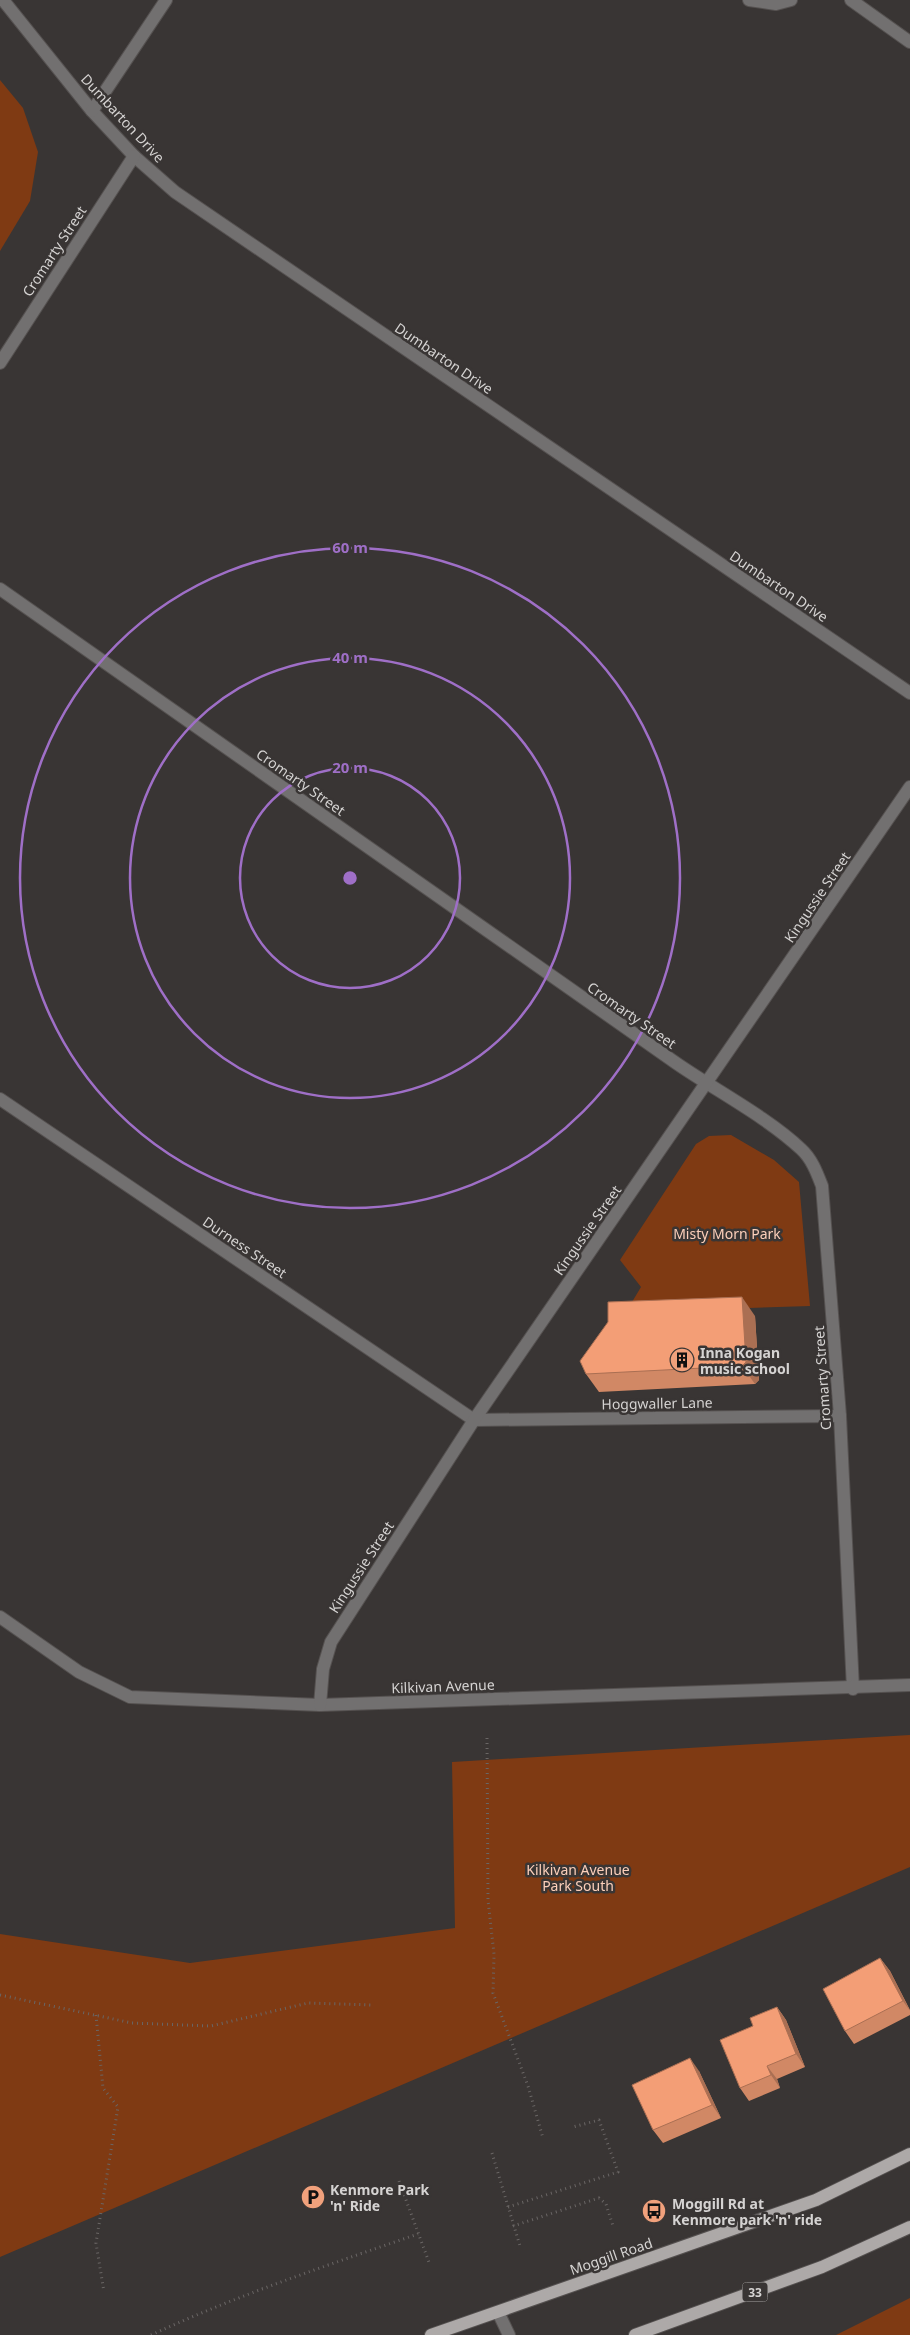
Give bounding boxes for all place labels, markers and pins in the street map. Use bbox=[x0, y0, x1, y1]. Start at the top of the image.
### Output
centre of rings bbox=[341, 869, 359, 887]
place label: Inna Kogan music school bbox=[700, 1343, 790, 1378]
building icon: Inna Kogan music school bbox=[669, 1347, 695, 1373]
place label: Kenmore Park 'n' Ride bbox=[330, 2180, 429, 2215]
parking icon: Kenmore Park 'n' Ride bbox=[300, 2184, 326, 2210]
place label: Moggill Rd at Kenmore park 'n' ride bbox=[672, 2194, 822, 2229]
bus stop icon: Moggill Rd at Kenmore park 'n' ride bbox=[641, 2198, 667, 2224]

